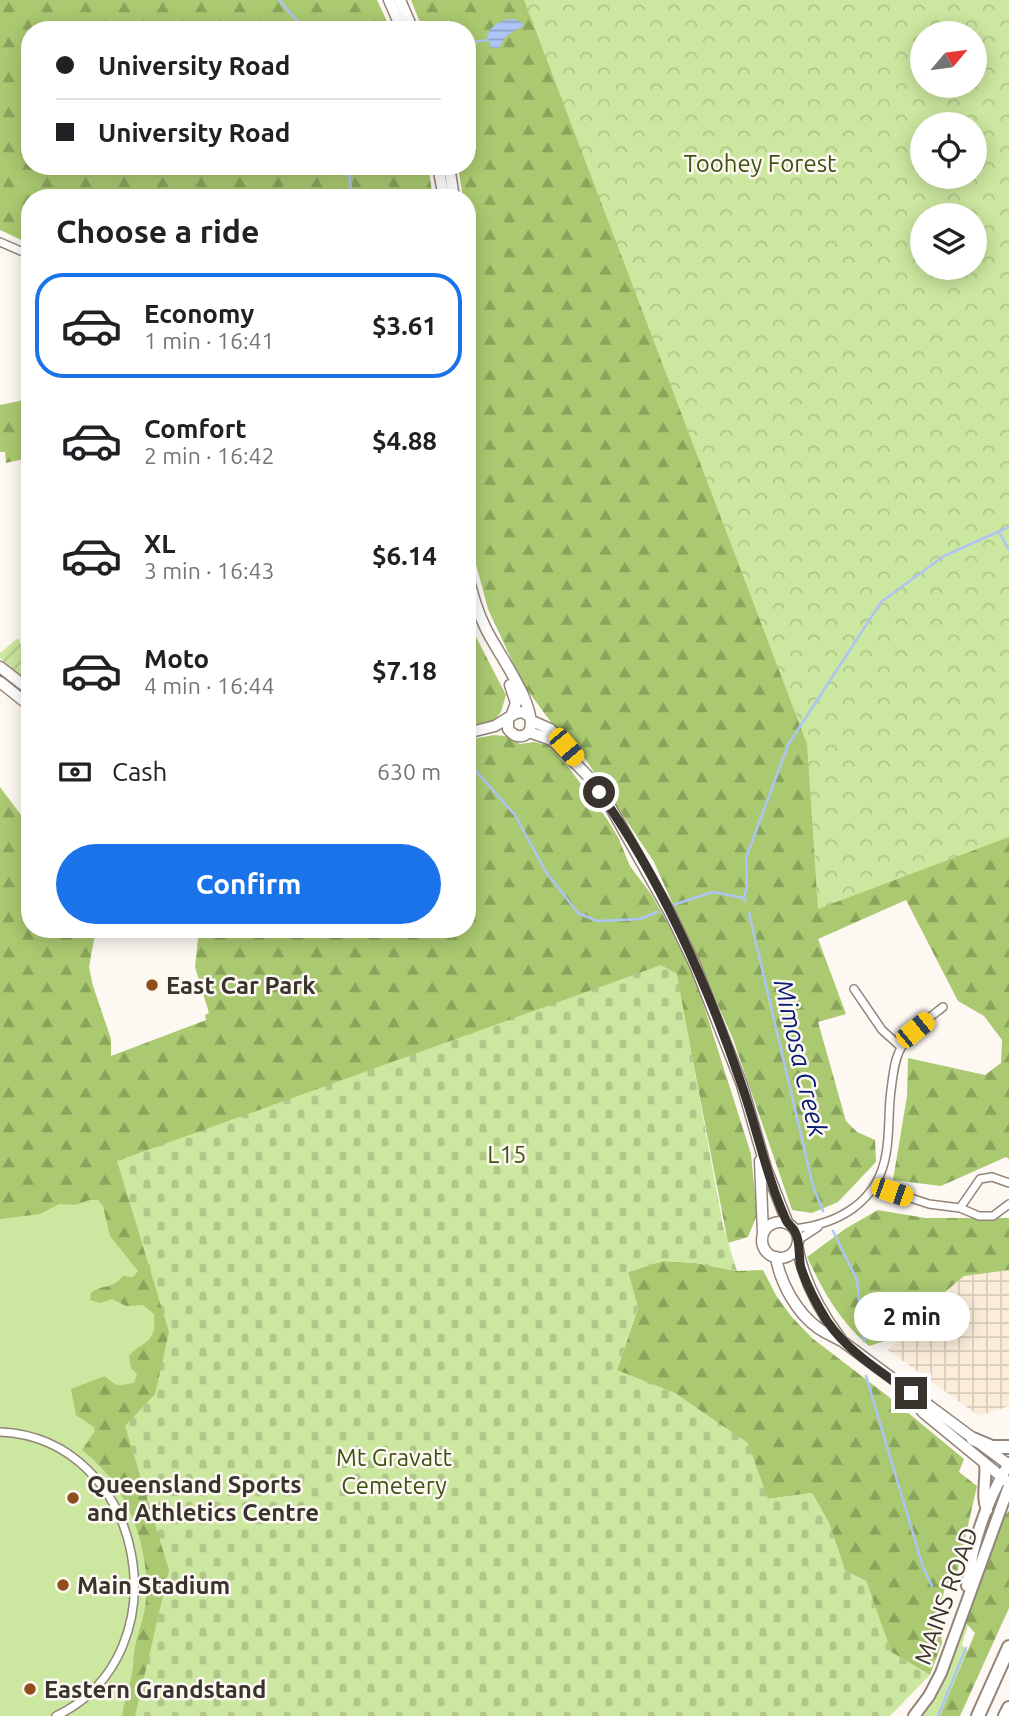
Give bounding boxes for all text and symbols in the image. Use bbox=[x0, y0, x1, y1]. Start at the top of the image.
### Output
north arrow bbox=[910, 21, 987, 98]
map controls bbox=[910, 21, 987, 280]
text: University Road bbox=[98, 51, 290, 80]
button: locate bbox=[910, 112, 987, 189]
text: University Road bbox=[98, 118, 290, 147]
park label: Toohey Forest bbox=[683, 150, 837, 177]
button: layers bbox=[910, 203, 987, 280]
text: Choose a ride bbox=[56, 213, 259, 249]
icon: car bbox=[60, 294, 123, 357]
text: Economy bbox=[144, 299, 254, 328]
text: $3.61 bbox=[372, 311, 437, 340]
text: 1 min · 16:41 bbox=[144, 328, 275, 353]
icon: car bbox=[60, 409, 123, 472]
text: Comfort bbox=[144, 414, 247, 443]
text: $4.88 bbox=[372, 426, 437, 455]
text: 2 min · 16:42 bbox=[144, 443, 275, 468]
icon: car bbox=[60, 524, 123, 587]
text: XL bbox=[144, 529, 175, 558]
text: $6.14 bbox=[372, 541, 437, 570]
text: 3 min · 16:43 bbox=[144, 558, 275, 583]
icon: car bbox=[60, 639, 123, 702]
text: Moto bbox=[144, 644, 209, 673]
text: $7.18 bbox=[372, 656, 437, 685]
text: 4 min · 16:44 bbox=[144, 673, 275, 698]
car bbox=[545, 724, 588, 770]
icon: cash bbox=[56, 753, 94, 791]
text: Cash bbox=[112, 757, 167, 786]
text: 630 m bbox=[377, 759, 441, 784]
route start bbox=[583, 776, 615, 808]
button: Confirm bbox=[56, 844, 441, 924]
place label: East Car Park bbox=[166, 972, 316, 999]
water label: Mimosa Creek bbox=[769, 976, 833, 1140]
marker: East Car Park bbox=[144, 977, 160, 993]
car bbox=[893, 1009, 938, 1051]
park label: L15 bbox=[487, 1141, 527, 1168]
car bbox=[869, 1175, 916, 1209]
callout: 2 min bbox=[853, 1292, 969, 1340]
text: 2 min bbox=[883, 1304, 941, 1329]
route end bbox=[895, 1377, 927, 1409]
park label: Mt Gravatt Cemetery bbox=[336, 1444, 453, 1499]
place label: Queensland Sports and Athletics Centre bbox=[87, 1471, 319, 1526]
marker: Queensland Sports and Athletics Centre bbox=[65, 1490, 81, 1506]
street label: MAINS ROAD bbox=[909, 1524, 983, 1668]
place label: Main Stadium bbox=[77, 1572, 230, 1599]
marker: Main Stadium bbox=[55, 1577, 71, 1593]
place label: Eastern Grandstand bbox=[44, 1676, 266, 1703]
marker: Eastern Grandstand bbox=[22, 1681, 38, 1697]

